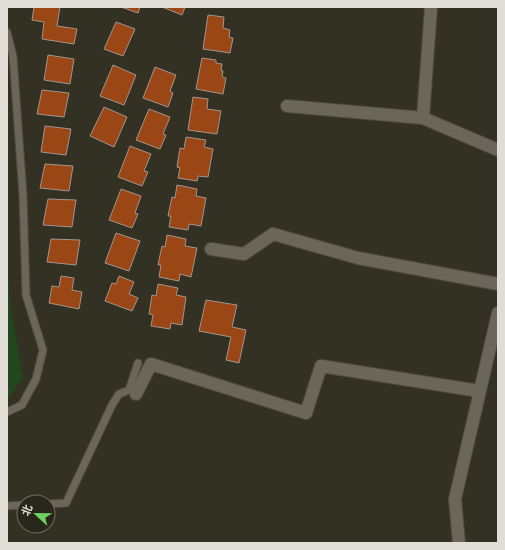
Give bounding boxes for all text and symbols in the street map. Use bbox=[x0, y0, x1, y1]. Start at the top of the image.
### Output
north arrow bbox=[16, 494, 56, 534]
text: 北 bbox=[18, 503, 35, 518]

